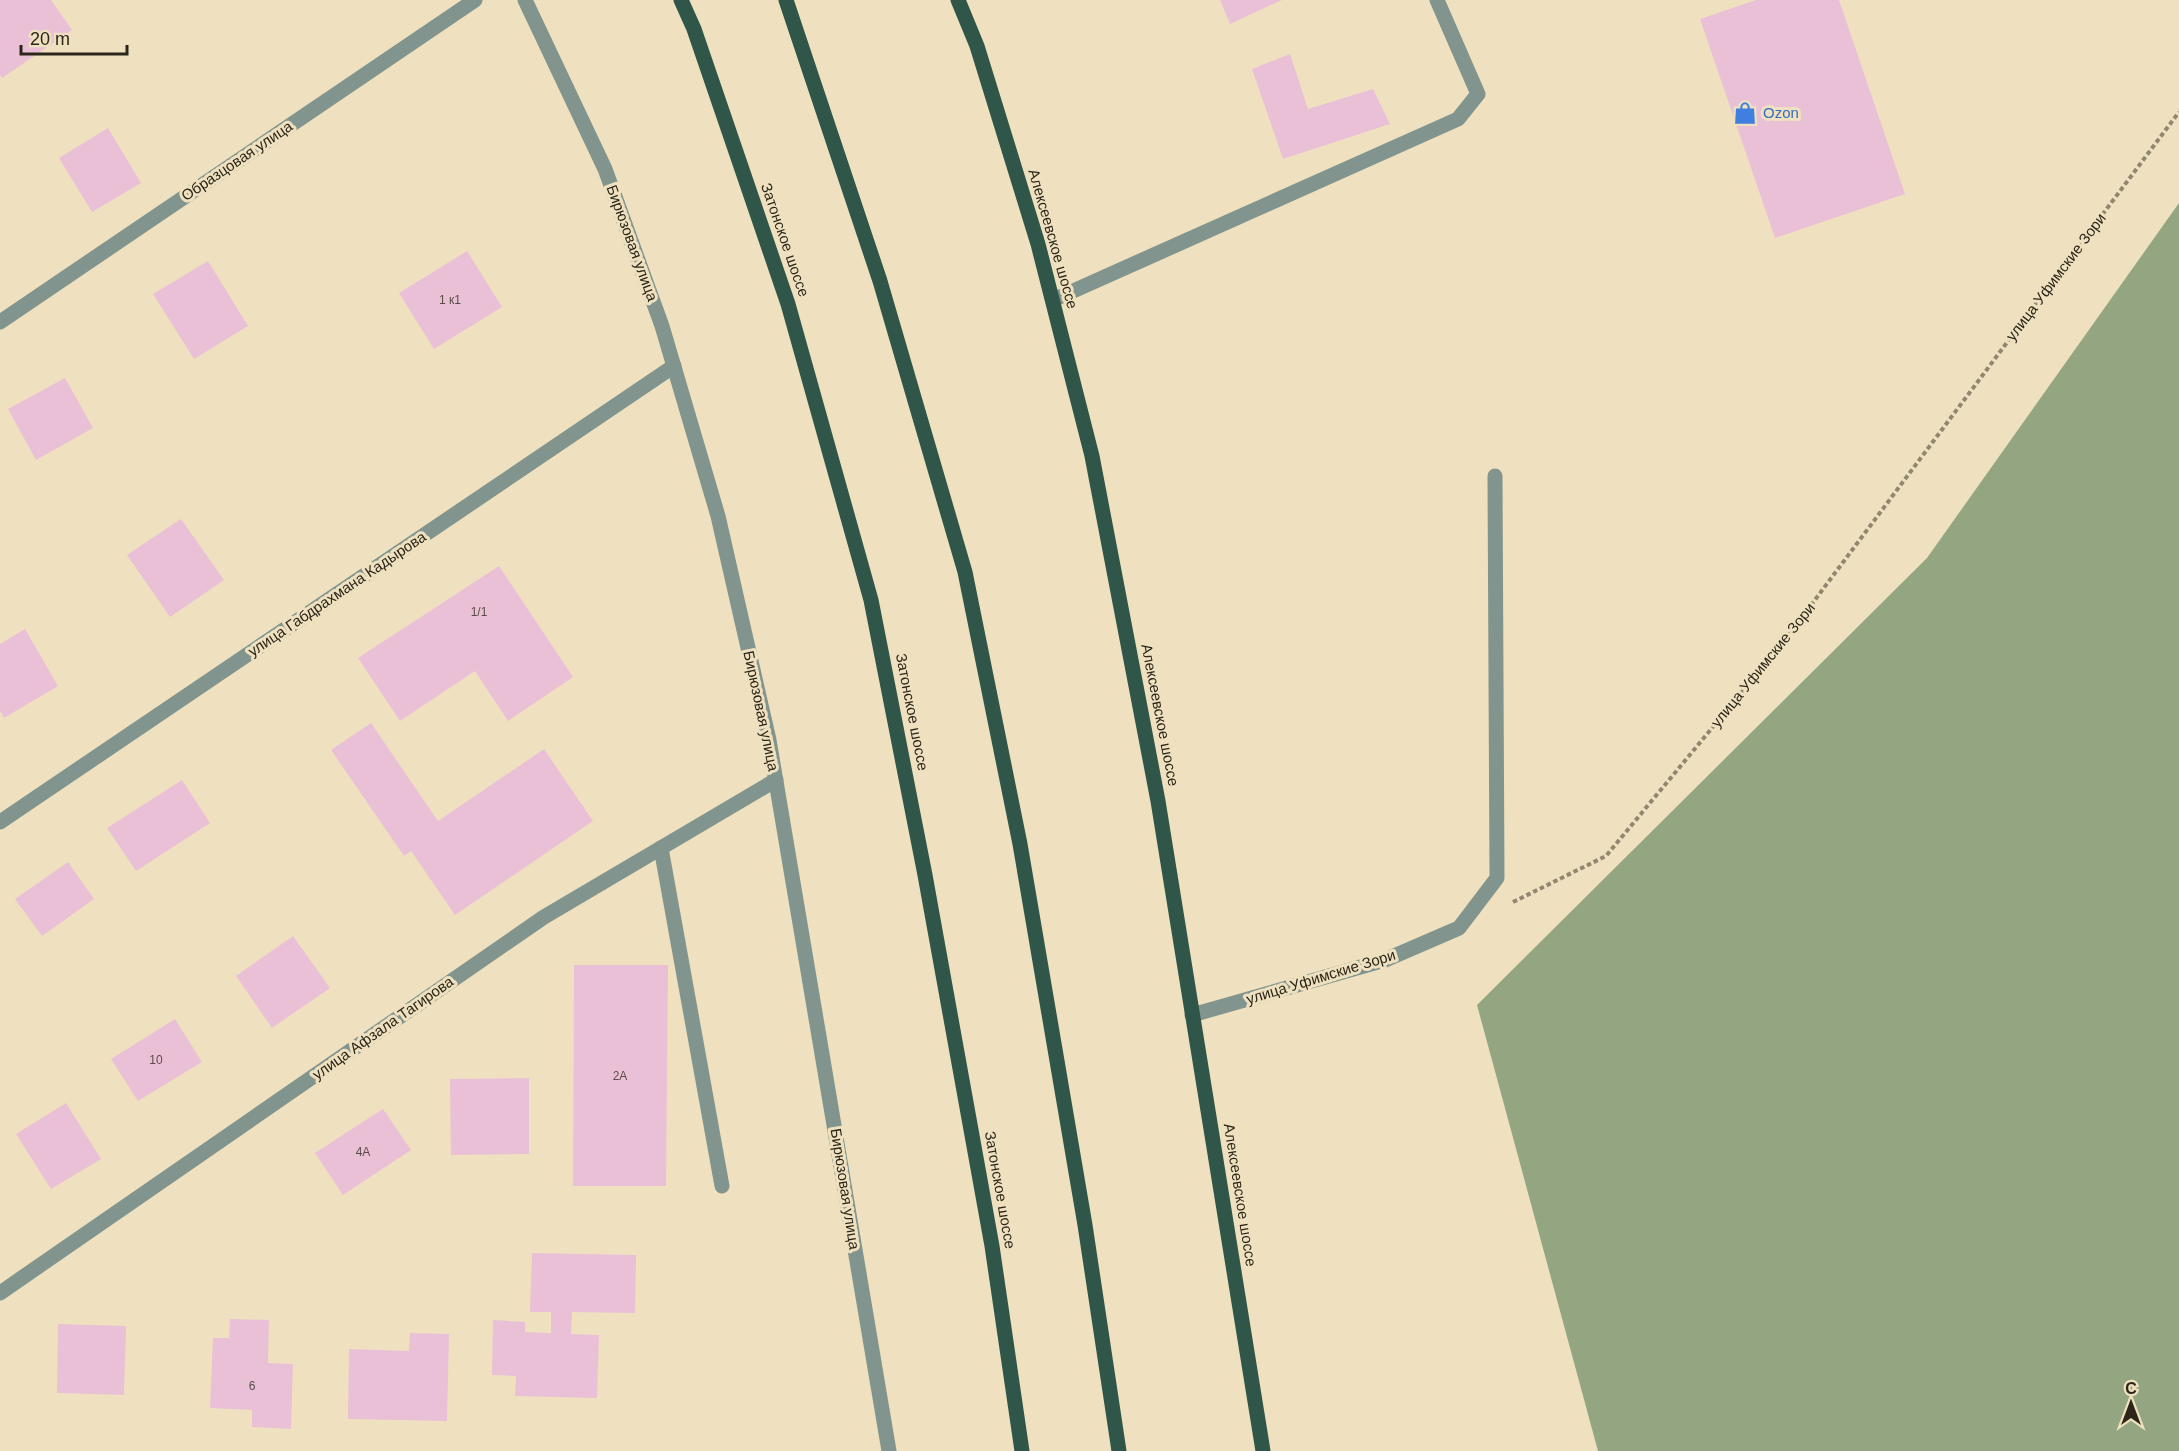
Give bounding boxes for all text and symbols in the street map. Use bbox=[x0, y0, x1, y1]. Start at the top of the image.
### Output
scale bar bbox=[21, 18, 128, 56]
text: 20 m bbox=[30, 29, 70, 49]
shop icon: Ozon bbox=[1732, 100, 1758, 126]
place label: Ozon bbox=[1763, 104, 1799, 121]
street label: Образцовая улица bbox=[178, 117, 296, 204]
street label: Алексеевское шоссе bbox=[1025, 167, 1082, 311]
street label: Затонское шоссе bbox=[758, 181, 813, 299]
street label: Бирюзовая улица bbox=[604, 182, 662, 304]
street label: улица Уфимские Зори bbox=[2002, 210, 2109, 344]
house number: 1 к1 bbox=[439, 293, 461, 307]
street label: улица Габдрахмана Кадырова bbox=[245, 527, 429, 660]
street label: улица Уфимские Зори bbox=[1707, 599, 1818, 730]
house number: 1/1 bbox=[471, 605, 488, 619]
street label: Алексеевское шоссе bbox=[1138, 642, 1183, 788]
street label: Бирюзовая улица bbox=[740, 649, 783, 773]
street label: Затонское шоссе bbox=[893, 652, 932, 772]
street label: улица Уфимские Зори bbox=[1244, 946, 1397, 1007]
street label: улица Афзала Тагирова bbox=[309, 972, 457, 1083]
house number: 10 bbox=[149, 1053, 163, 1067]
house number: 2А bbox=[613, 1069, 627, 1083]
street label: Алексеевское шоссе bbox=[1221, 1122, 1260, 1268]
street label: Бирюзовая улица bbox=[828, 1127, 864, 1251]
street label: Затонское шоссе bbox=[982, 1130, 1019, 1250]
house number: 4А bbox=[356, 1145, 370, 1159]
north arrow bbox=[2101, 1373, 2161, 1433]
house number: 6 bbox=[249, 1379, 256, 1393]
text: С bbox=[2125, 1380, 2137, 1397]

